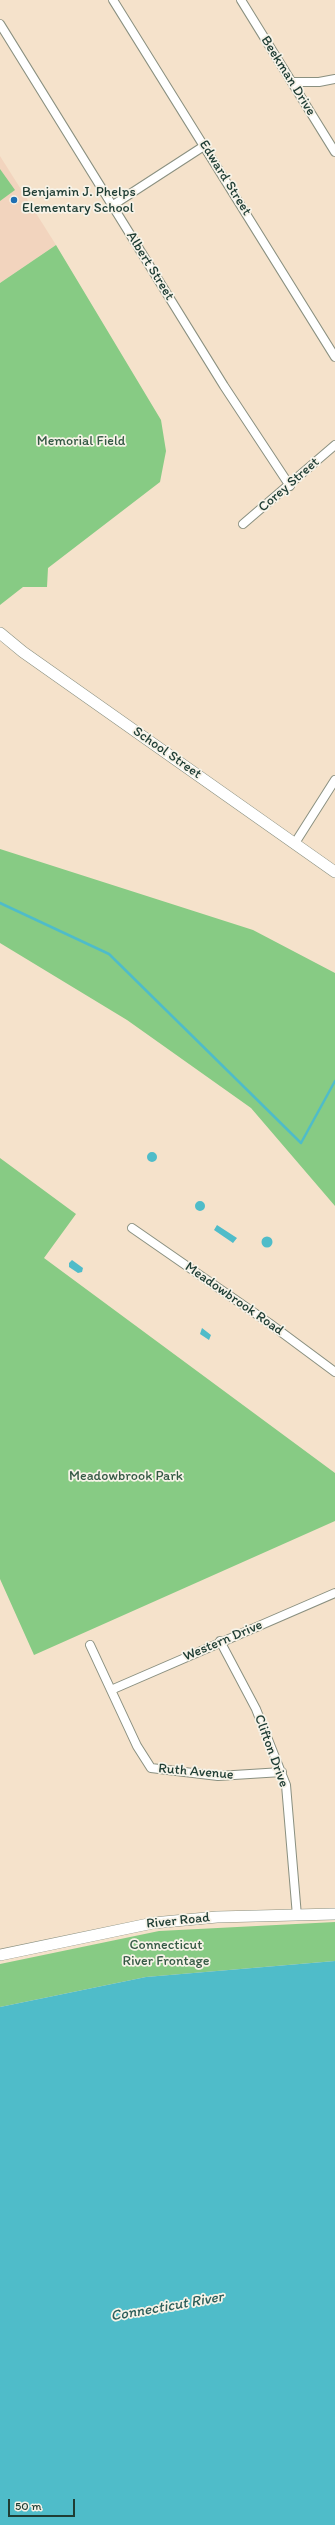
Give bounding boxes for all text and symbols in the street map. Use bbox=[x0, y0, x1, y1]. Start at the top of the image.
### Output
street label: Beekman Drive bbox=[257, 33, 319, 119]
street label: Edward Street bbox=[195, 137, 255, 219]
place label: Benjamin J. Phelps Elementary School bbox=[22, 184, 136, 216]
marker: Benjamin J. Phelps Elementary School bbox=[9, 195, 19, 205]
street label: Albert Street bbox=[122, 229, 178, 303]
park label: Memorial Field bbox=[37, 433, 125, 449]
street label: Corey Street bbox=[255, 454, 323, 516]
street label: School Street bbox=[129, 723, 205, 783]
street label: Meadowbrook Road bbox=[181, 1259, 287, 1339]
park label: Meadowbrook Park bbox=[69, 1468, 183, 1484]
street label: Western Drive bbox=[181, 1617, 265, 1665]
street label: Clifton Drive bbox=[250, 1712, 292, 1790]
street label: Ruth Avenue bbox=[158, 1760, 234, 1784]
street label: River Road bbox=[145, 1909, 211, 1933]
park label: Connecticut River Frontage bbox=[123, 1937, 209, 1970]
water label: Connecticut River bbox=[109, 2288, 225, 2326]
scale bar bbox=[10, 2491, 77, 2517]
text: 50 m bbox=[15, 2499, 41, 2513]

